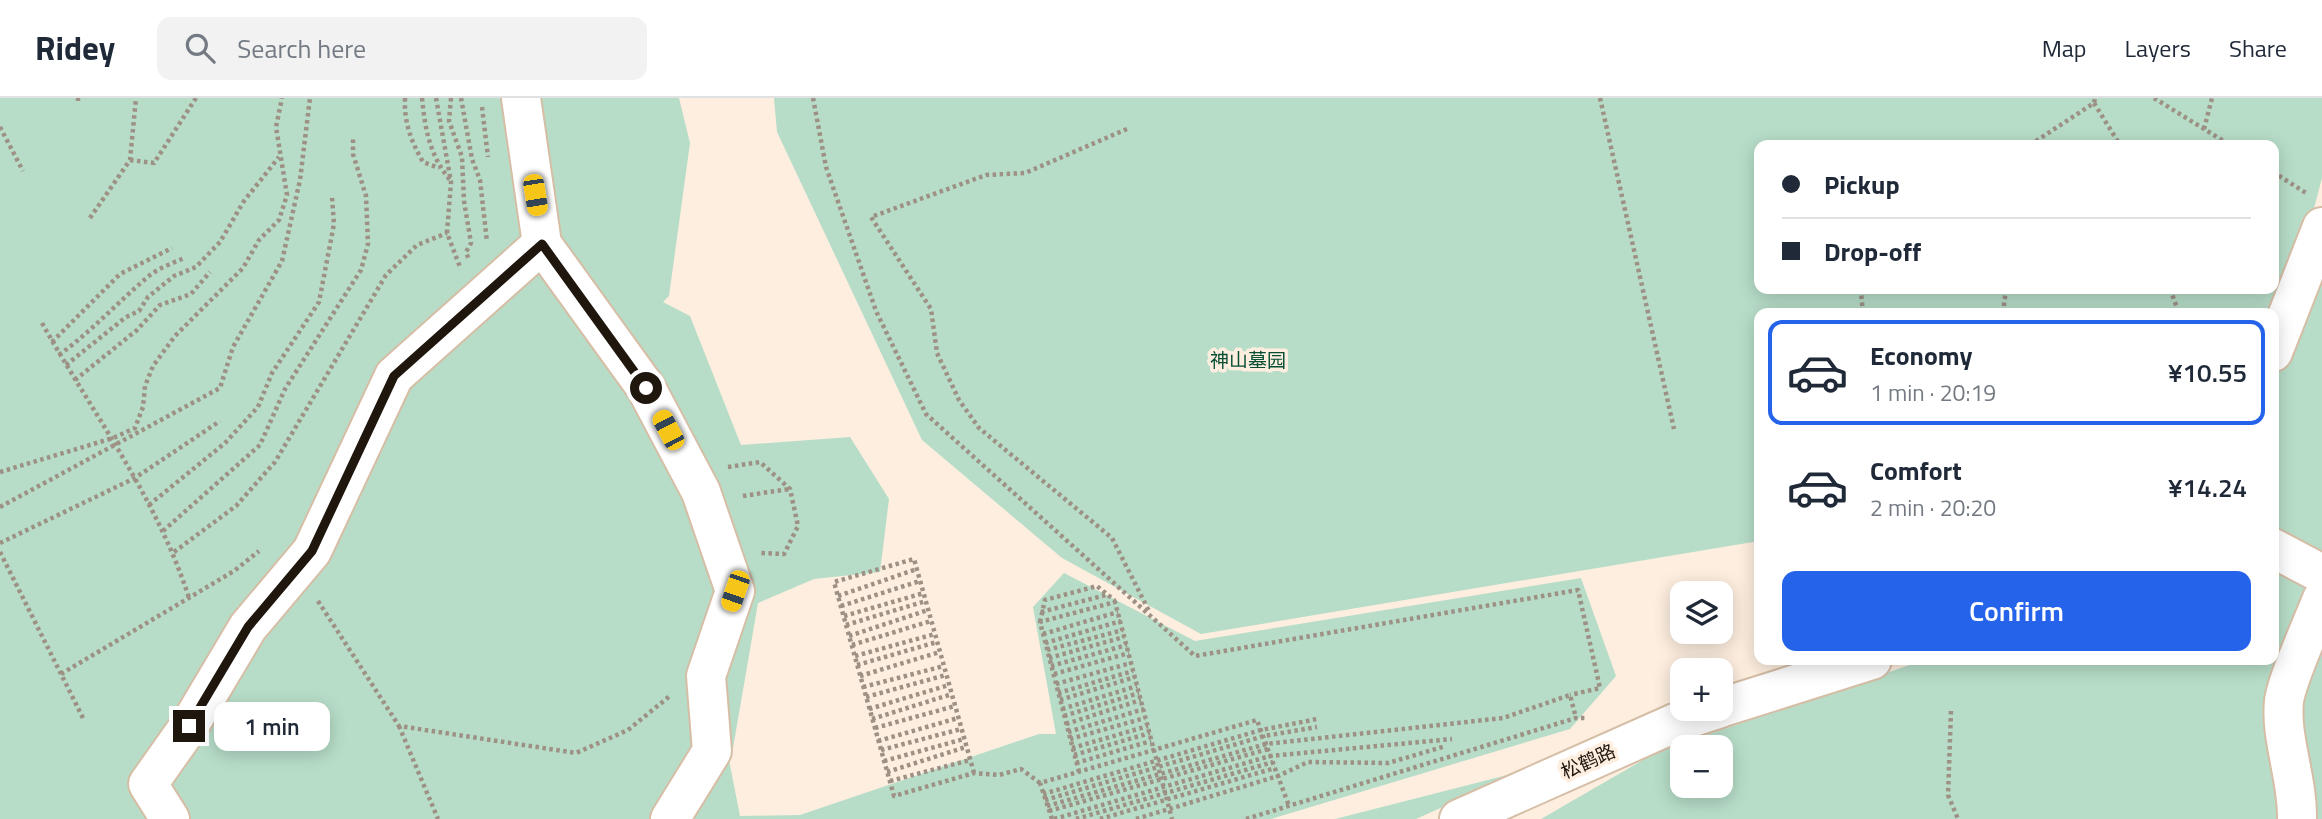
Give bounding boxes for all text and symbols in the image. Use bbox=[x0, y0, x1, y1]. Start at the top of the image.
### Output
search box bbox=[157, 17, 647, 80]
text: Ridey bbox=[35, 23, 115, 73]
icon: search bbox=[181, 29, 219, 67]
text: Search here bbox=[237, 29, 366, 68]
text: Map bbox=[2042, 30, 2087, 66]
text: Layers bbox=[2125, 30, 2191, 66]
text: Share bbox=[2229, 30, 2287, 66]
text: Pickup bbox=[1824, 165, 1900, 204]
car bbox=[522, 173, 549, 217]
text: Drop-off bbox=[1824, 232, 1921, 271]
text: Economy bbox=[1870, 336, 1972, 375]
icon: car bbox=[1786, 341, 1849, 404]
park label: 神山墓园 bbox=[1210, 345, 1286, 374]
text: ¥10.55 bbox=[2168, 353, 2247, 392]
route start bbox=[630, 372, 662, 404]
text: 1 min · 20:19 bbox=[1870, 375, 1996, 410]
car bbox=[649, 407, 688, 453]
text: Comfort bbox=[1870, 451, 1962, 490]
icon: car bbox=[1786, 456, 1849, 519]
text: ¥14.24 bbox=[2168, 468, 2247, 507]
text: 2 min · 20:20 bbox=[1870, 490, 1996, 525]
car bbox=[719, 568, 752, 614]
button: Confirm bbox=[1782, 571, 2251, 651]
map controls bbox=[1670, 581, 1733, 798]
button: layers bbox=[1670, 581, 1733, 644]
button: + bbox=[1670, 658, 1733, 721]
callout: 1 min bbox=[214, 702, 329, 750]
text: 1 min bbox=[244, 709, 300, 744]
route end bbox=[173, 710, 205, 742]
button: − bbox=[1670, 735, 1733, 798]
street label: 松鹤路 bbox=[1556, 736, 1620, 785]

